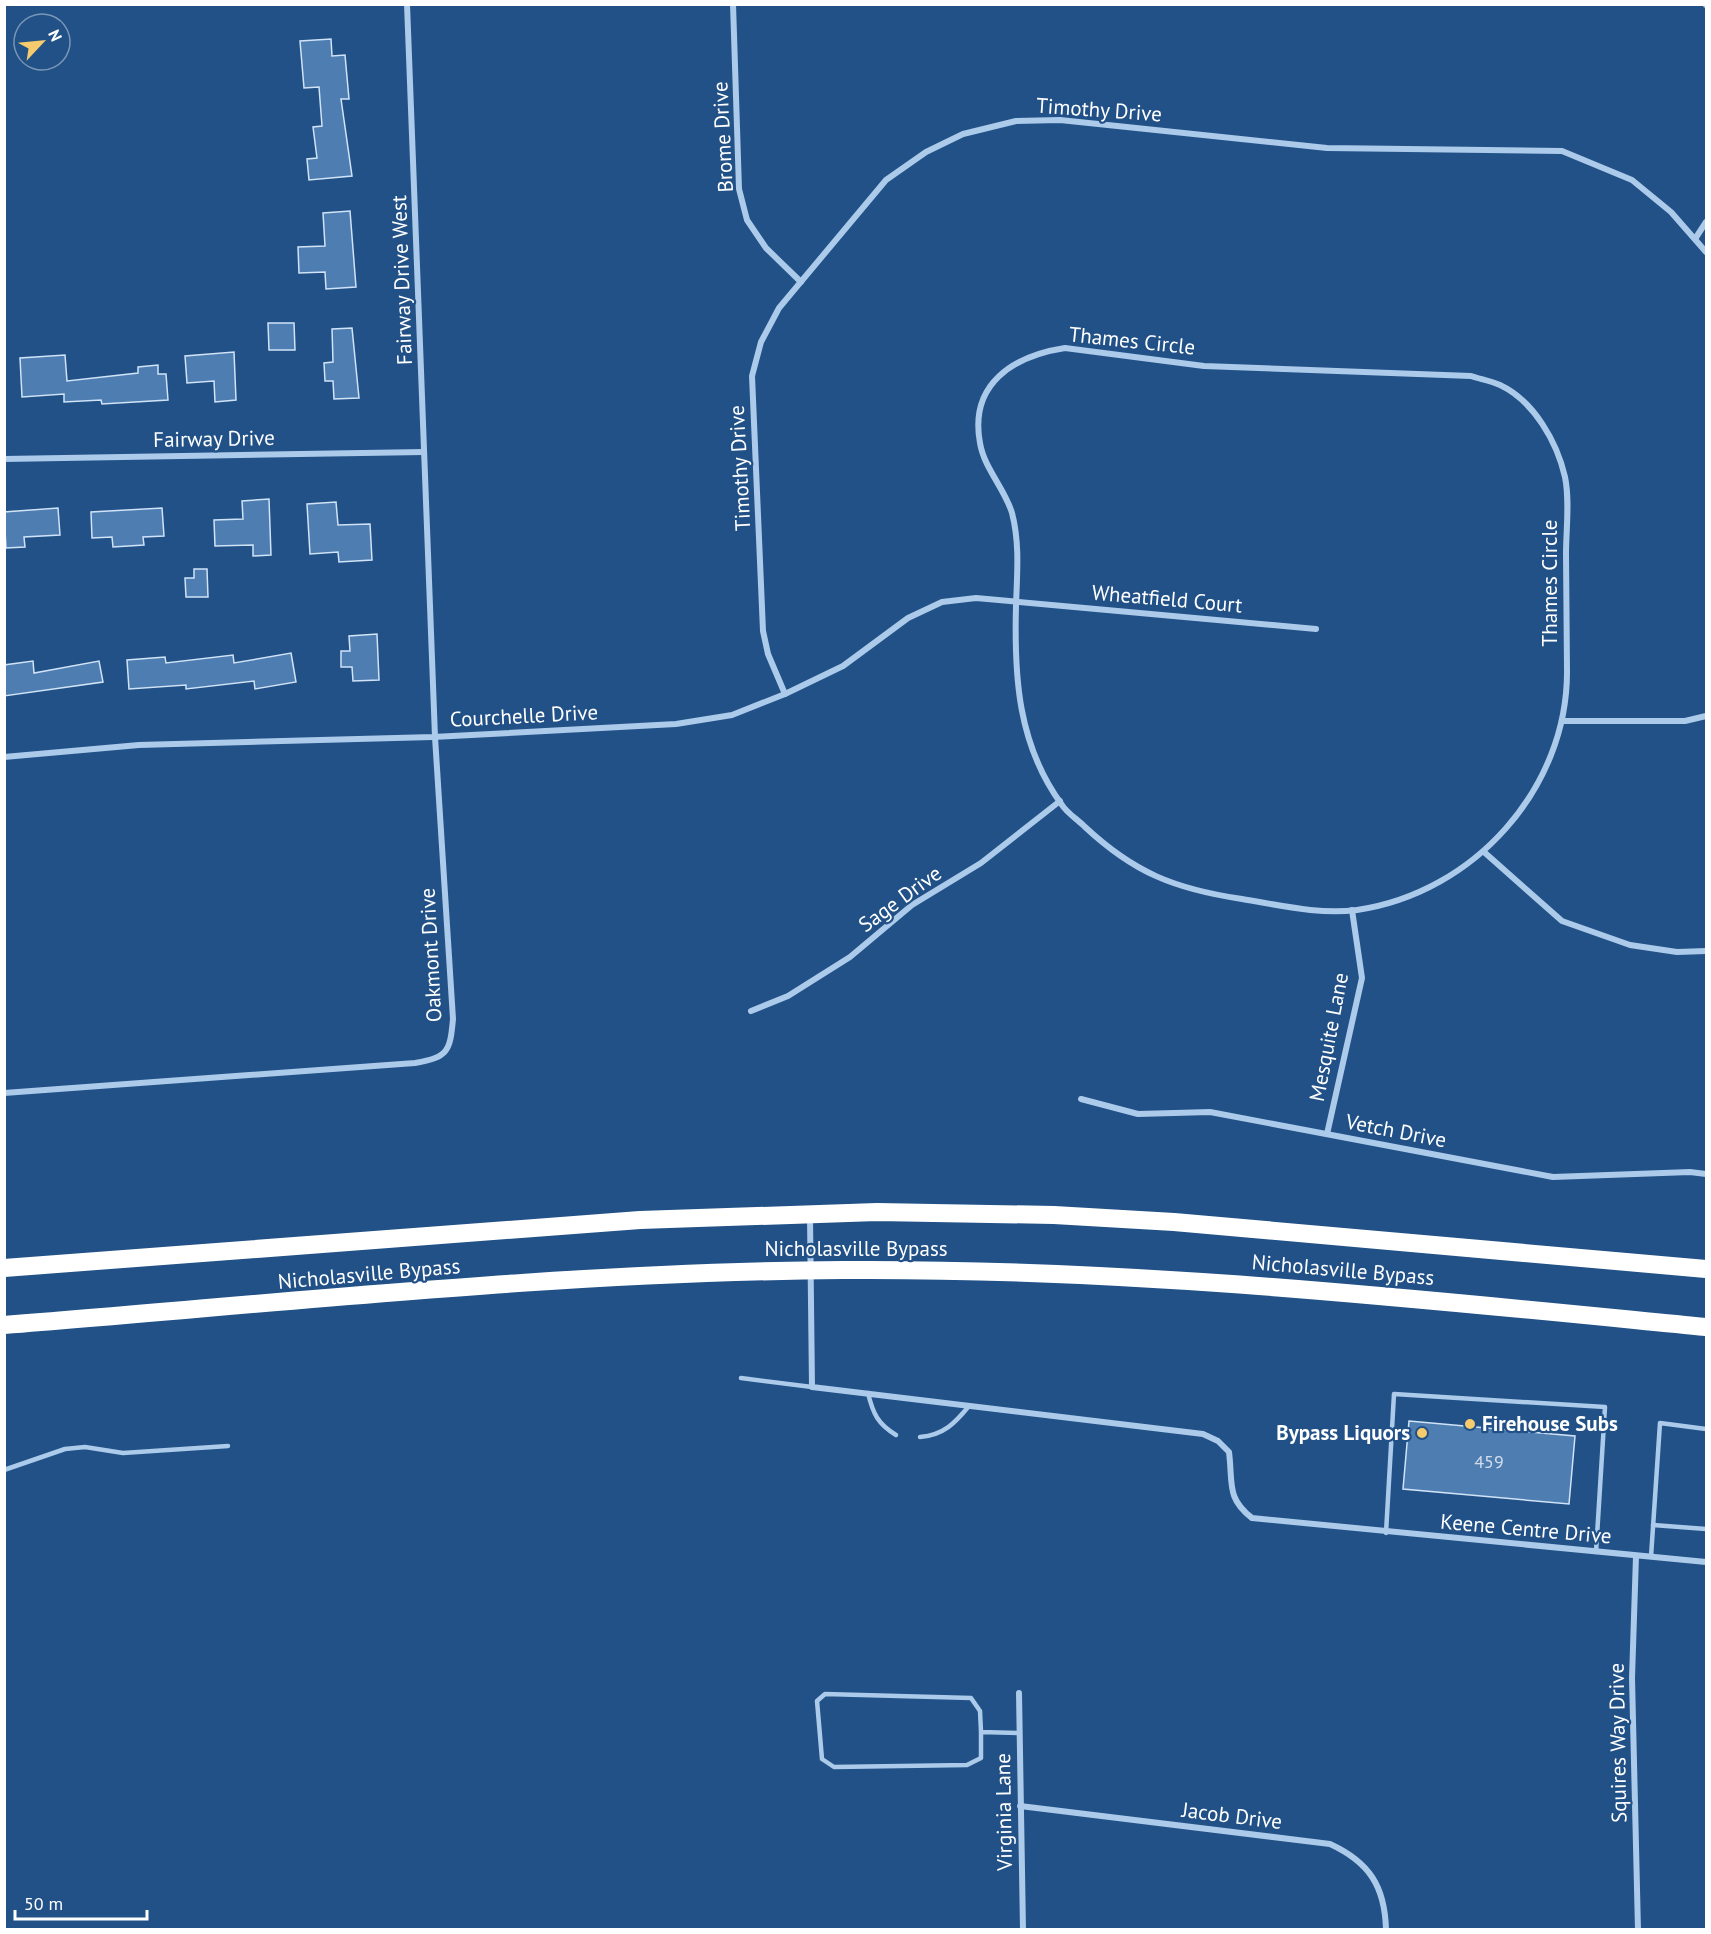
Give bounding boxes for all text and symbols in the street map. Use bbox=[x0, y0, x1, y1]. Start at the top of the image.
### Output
north arrow bbox=[12, 12, 72, 72]
text: N bbox=[44, 26, 67, 45]
street label: Brome Drive bbox=[706, 81, 739, 193]
street label: Timothy Drive bbox=[1035, 92, 1163, 127]
street label: Fairway Drive West bbox=[385, 195, 418, 365]
street label: Thames Circle bbox=[1068, 320, 1196, 361]
street label: Timothy Drive bbox=[723, 404, 756, 532]
street label: Fairway Drive bbox=[153, 424, 275, 453]
street label: Thames Circle bbox=[1536, 520, 1563, 646]
street label: Wheatfield Court bbox=[1091, 578, 1243, 619]
street label: Courchelle Drive bbox=[449, 698, 599, 733]
street label: Sage Drive bbox=[853, 859, 947, 938]
street label: Oakmont Drive bbox=[414, 887, 447, 1023]
street label: Mesquite Lane bbox=[1303, 970, 1354, 1104]
street label: Vetch Drive bbox=[1343, 1107, 1449, 1153]
street label: Nicholasville Bypass bbox=[764, 1235, 948, 1262]
street label: Nicholasville Bypass bbox=[1251, 1248, 1435, 1291]
street label: Nicholasville Bypass bbox=[277, 1252, 461, 1295]
place label: Firehouse Subs bbox=[1482, 1410, 1618, 1437]
marker: Firehouse Subs bbox=[1463, 1417, 1477, 1431]
place label: Bypass Liquors bbox=[1276, 1419, 1410, 1446]
marker: Bypass Liquors bbox=[1415, 1426, 1429, 1440]
house number: 459 bbox=[1474, 1450, 1504, 1473]
street label: Keene Centre Drive bbox=[1439, 1508, 1613, 1549]
street label: Squires Way Drive bbox=[1603, 1663, 1632, 1823]
street label: Virginia Lane bbox=[989, 1753, 1018, 1872]
street label: Jacob Drive bbox=[1179, 1796, 1284, 1835]
scale bar bbox=[15, 1883, 147, 1921]
text: 50 m bbox=[24, 1892, 63, 1915]

